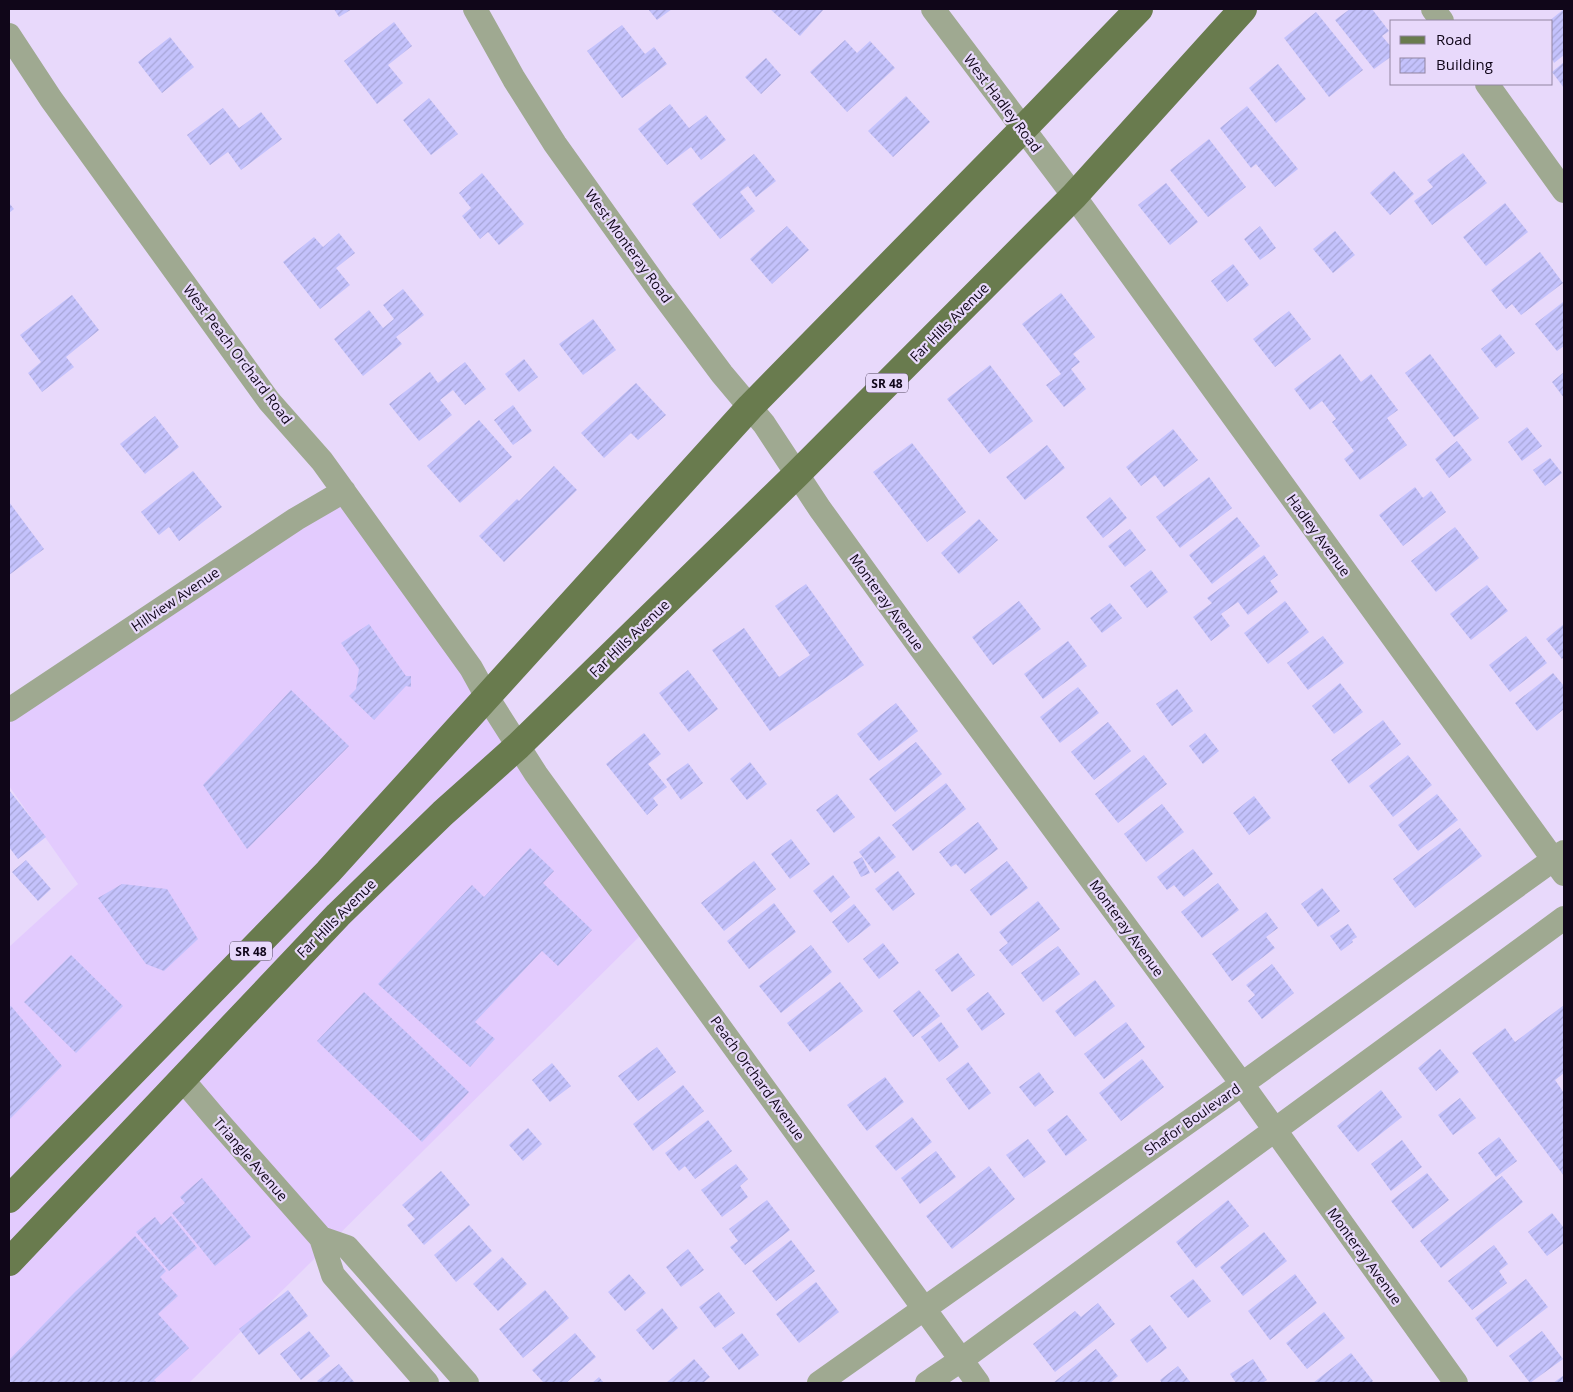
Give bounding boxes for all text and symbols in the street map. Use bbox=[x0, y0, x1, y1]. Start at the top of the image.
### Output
legend bbox=[1390, 20, 1553, 85]
text: Road bbox=[1436, 29, 1472, 49]
street label: West Hadley Road bbox=[960, 50, 1046, 156]
text: Building bbox=[1436, 54, 1493, 74]
street label: West Monteray Road bbox=[581, 185, 677, 307]
street label: Far Hills Avenue bbox=[905, 278, 993, 366]
street label: West Peach Orchard Road bbox=[179, 280, 297, 428]
road number: SR 48 bbox=[866, 373, 908, 392]
street label: Hadley Avenue bbox=[1283, 490, 1355, 580]
street label: Monteray Avenue bbox=[845, 550, 929, 654]
street label: Hillview Avenue bbox=[127, 562, 223, 636]
street label: Far Hills Avenue bbox=[585, 595, 673, 681]
street label: Far Hills Avenue bbox=[292, 874, 380, 962]
street label: Monteray Avenue bbox=[1085, 876, 1169, 980]
road number: SR 48 bbox=[230, 941, 272, 960]
street label: Peach Orchard Avenue bbox=[706, 1012, 810, 1144]
street label: Shafor Boulevard bbox=[1140, 1079, 1244, 1159]
street label: Triangle Avenue bbox=[209, 1113, 293, 1205]
street label: Monteray Avenue bbox=[1323, 1204, 1407, 1308]

